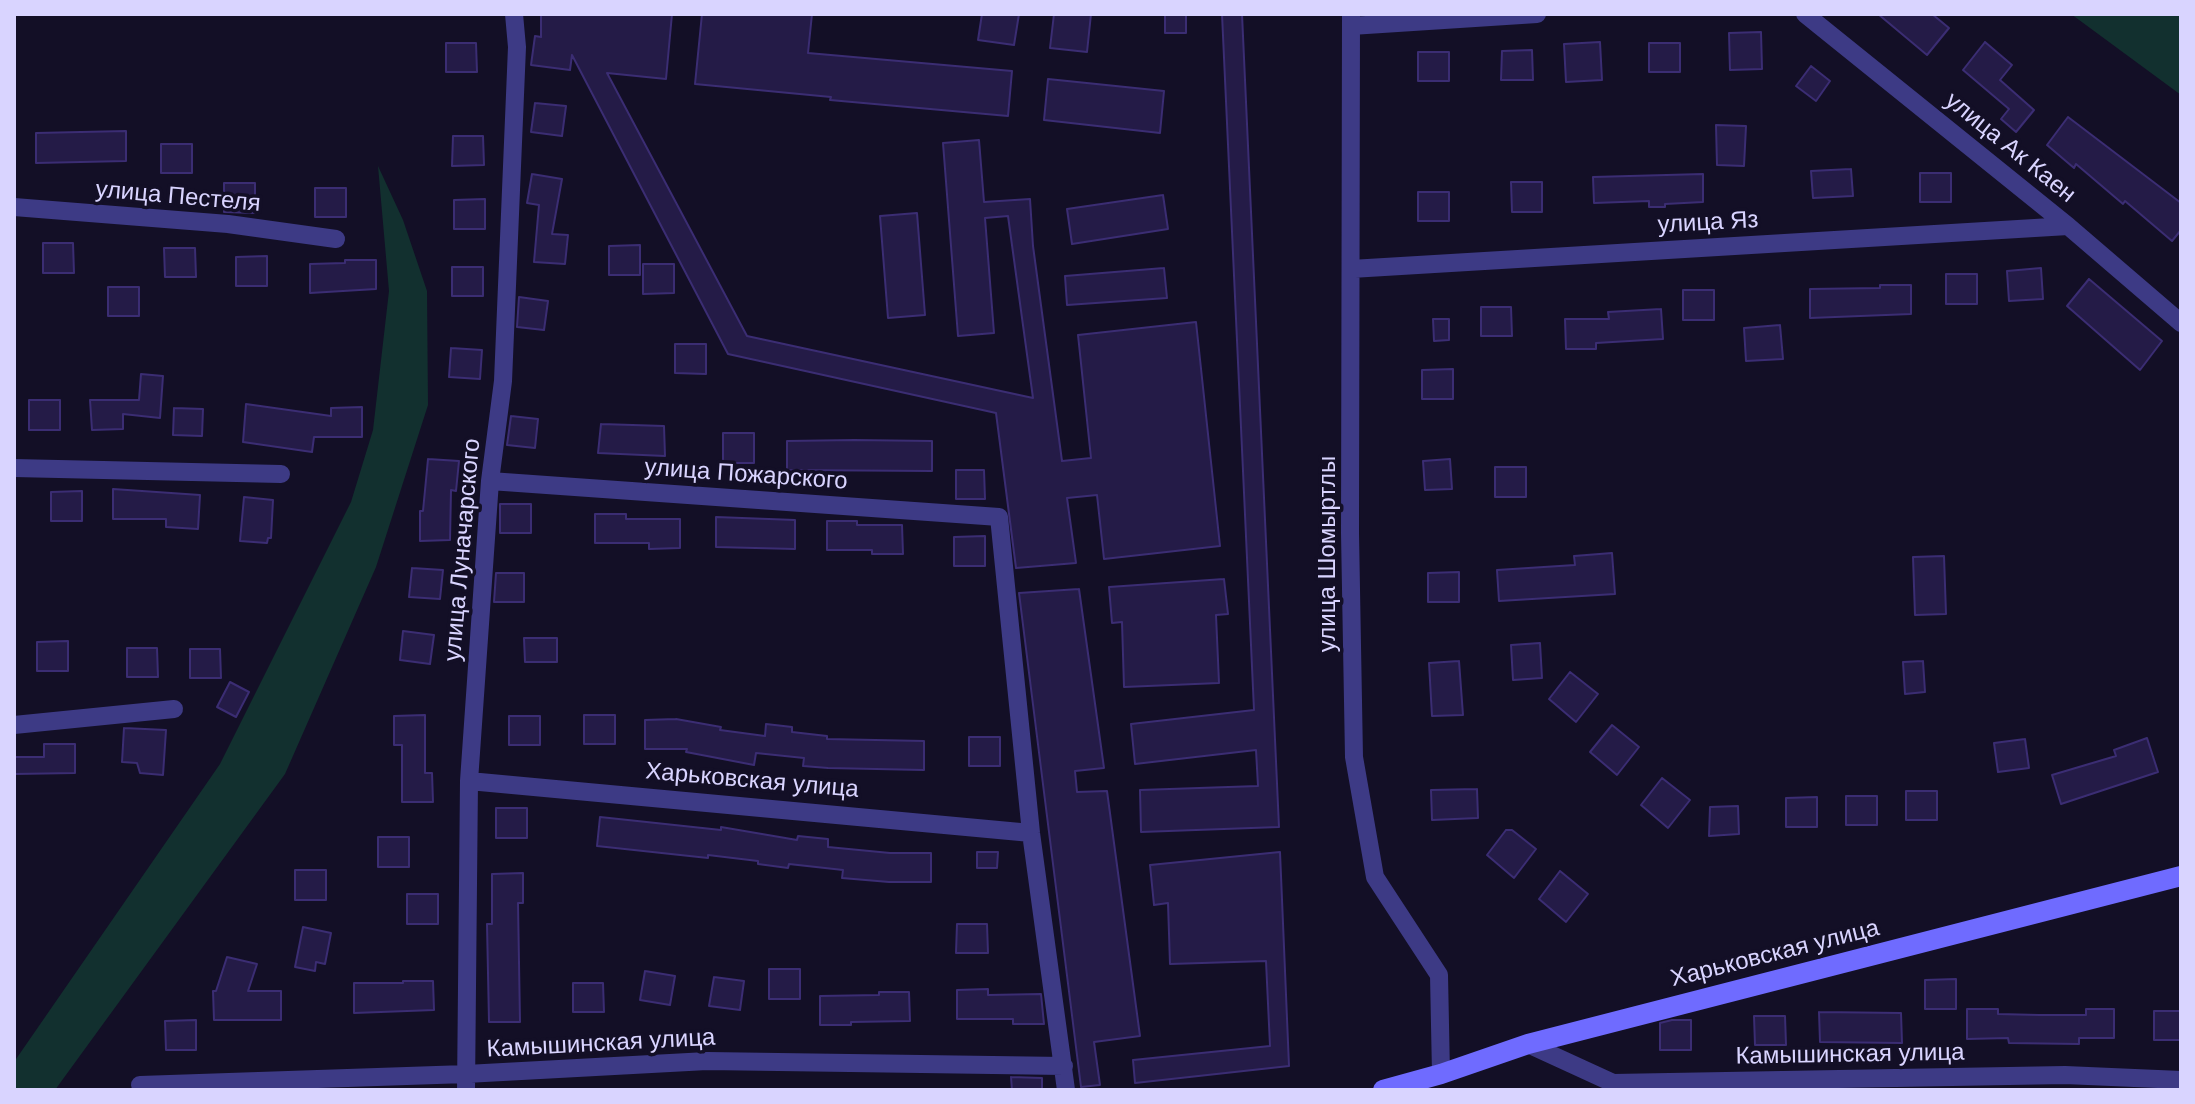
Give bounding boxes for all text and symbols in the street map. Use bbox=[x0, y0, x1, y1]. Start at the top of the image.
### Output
street label: улица Ак Каен bbox=[1939, 87, 2081, 209]
street label: улица Пестеля bbox=[94, 175, 262, 219]
street label: улица Яз bbox=[1657, 206, 1759, 240]
street label: улица Луначарского bbox=[439, 437, 487, 663]
street label: улица Пожарского bbox=[644, 454, 848, 496]
street label: улица Шомыртлы bbox=[1314, 456, 1342, 652]
street label: Харьковская улица bbox=[644, 757, 860, 805]
street label: Харьковская улица bbox=[1668, 914, 1882, 994]
street label: Камышинская улица bbox=[486, 1024, 716, 1064]
street label: Камышинская улица bbox=[1735, 1039, 1965, 1071]

